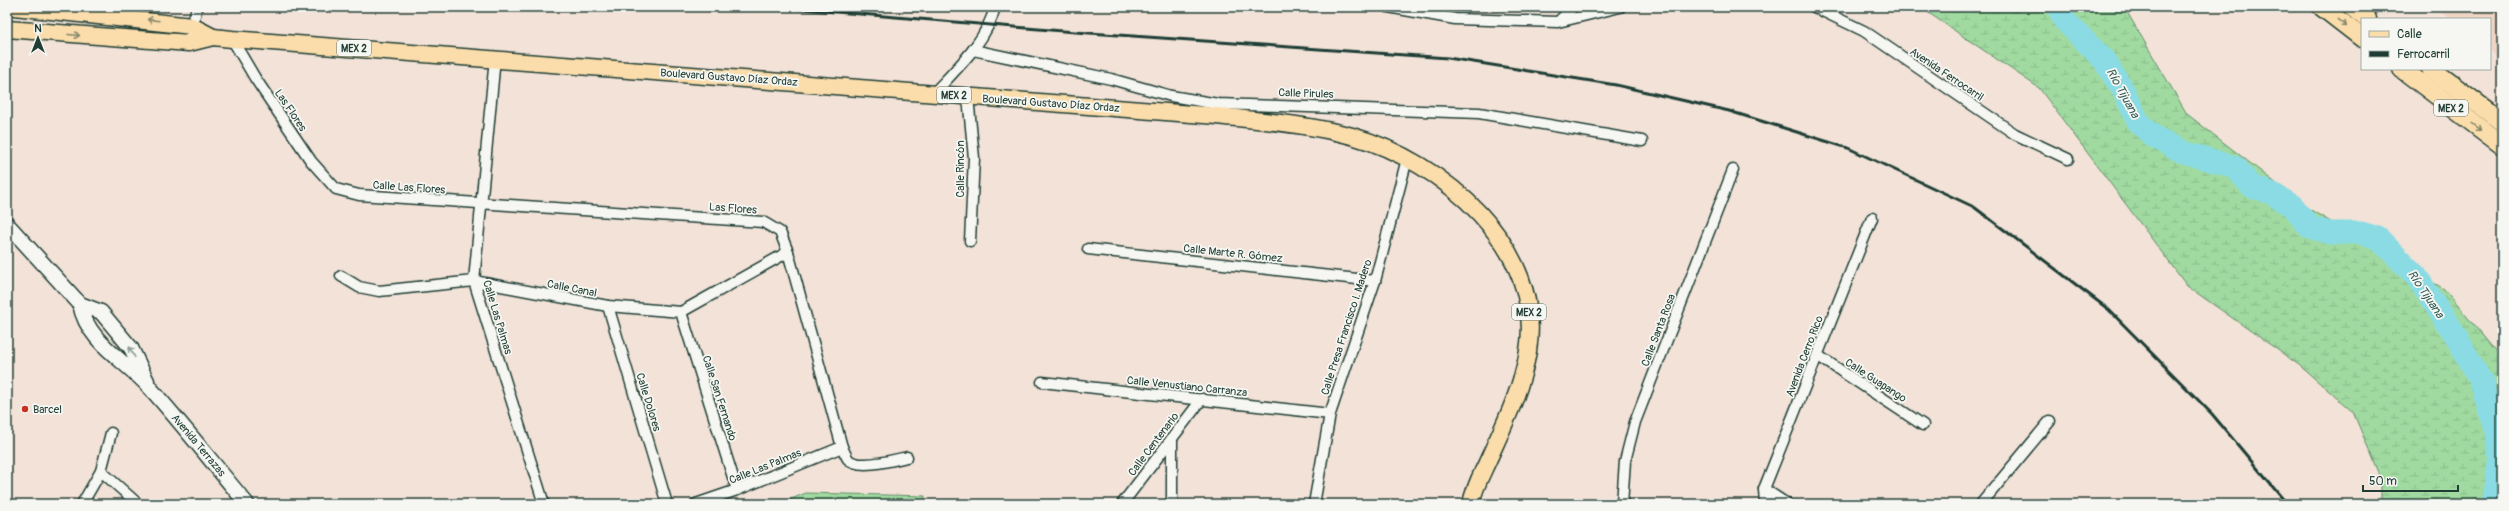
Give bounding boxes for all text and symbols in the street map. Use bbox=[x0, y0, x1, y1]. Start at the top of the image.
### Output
one-way arrow bbox=[147, 16, 160, 24]
north arrow bbox=[18, 18, 58, 58]
one-way arrow bbox=[2336, 18, 2347, 27]
legend bbox=[2361, 18, 2491, 70]
text: N bbox=[34, 22, 42, 35]
text: Calle bbox=[2397, 27, 2422, 42]
one-way arrow bbox=[67, 31, 80, 38]
road number: MEX 2 bbox=[337, 40, 371, 56]
street label: Avenida Ferrocarril bbox=[1907, 45, 1986, 104]
text: Ferrocarril bbox=[2397, 47, 2450, 62]
street label: Boulevard Gustavo Díaz Ordaz bbox=[660, 66, 798, 89]
water label: Río Tijuana bbox=[2103, 66, 2143, 122]
street label: Calle Pirules bbox=[1278, 86, 1334, 101]
street label: Las Flores bbox=[272, 87, 309, 134]
road number: MEX 2 bbox=[937, 87, 971, 103]
street label: Boulevard Gustavo Díaz Ordaz bbox=[982, 92, 1120, 115]
road number: MEX 2 bbox=[2434, 100, 2468, 116]
one-way arrow bbox=[2472, 123, 2483, 131]
street label: Calle Rincón bbox=[954, 140, 967, 198]
street label: Calle Las Flores bbox=[372, 178, 446, 197]
street label: Las Flores bbox=[709, 200, 757, 217]
street label: Calle Marte R. Gómez bbox=[1183, 242, 1283, 265]
street label: Calle Presa Francisco I. Madero bbox=[1318, 258, 1375, 397]
water label: Río Tijuana bbox=[2404, 267, 2448, 322]
street label: Calle Canal bbox=[546, 277, 598, 300]
street label: Calle Las Palmas bbox=[480, 279, 515, 356]
street label: Calle Santa Rosa bbox=[1639, 292, 1678, 368]
road number: MEX 2 bbox=[1512, 304, 1546, 320]
street label: Avenida Cerro Rico bbox=[1783, 314, 1826, 398]
one-way arrow bbox=[128, 346, 136, 358]
street label: Calle San Fernando bbox=[700, 354, 739, 442]
street label: Calle Guapango bbox=[1843, 356, 1909, 405]
street label: Calle Dolores bbox=[633, 371, 664, 433]
street label: Calle Venustiano Carranza bbox=[1126, 374, 1248, 399]
place label: Barcel bbox=[33, 403, 62, 416]
marker: Barcel bbox=[20, 404, 30, 414]
street label: Calle Centenario bbox=[1125, 410, 1181, 478]
street label: Avenida Terrazas bbox=[169, 412, 228, 479]
street label: Calle Las Palmas bbox=[727, 446, 803, 487]
scale bar bbox=[2363, 467, 2458, 493]
text: 50 m bbox=[2369, 474, 2397, 489]

